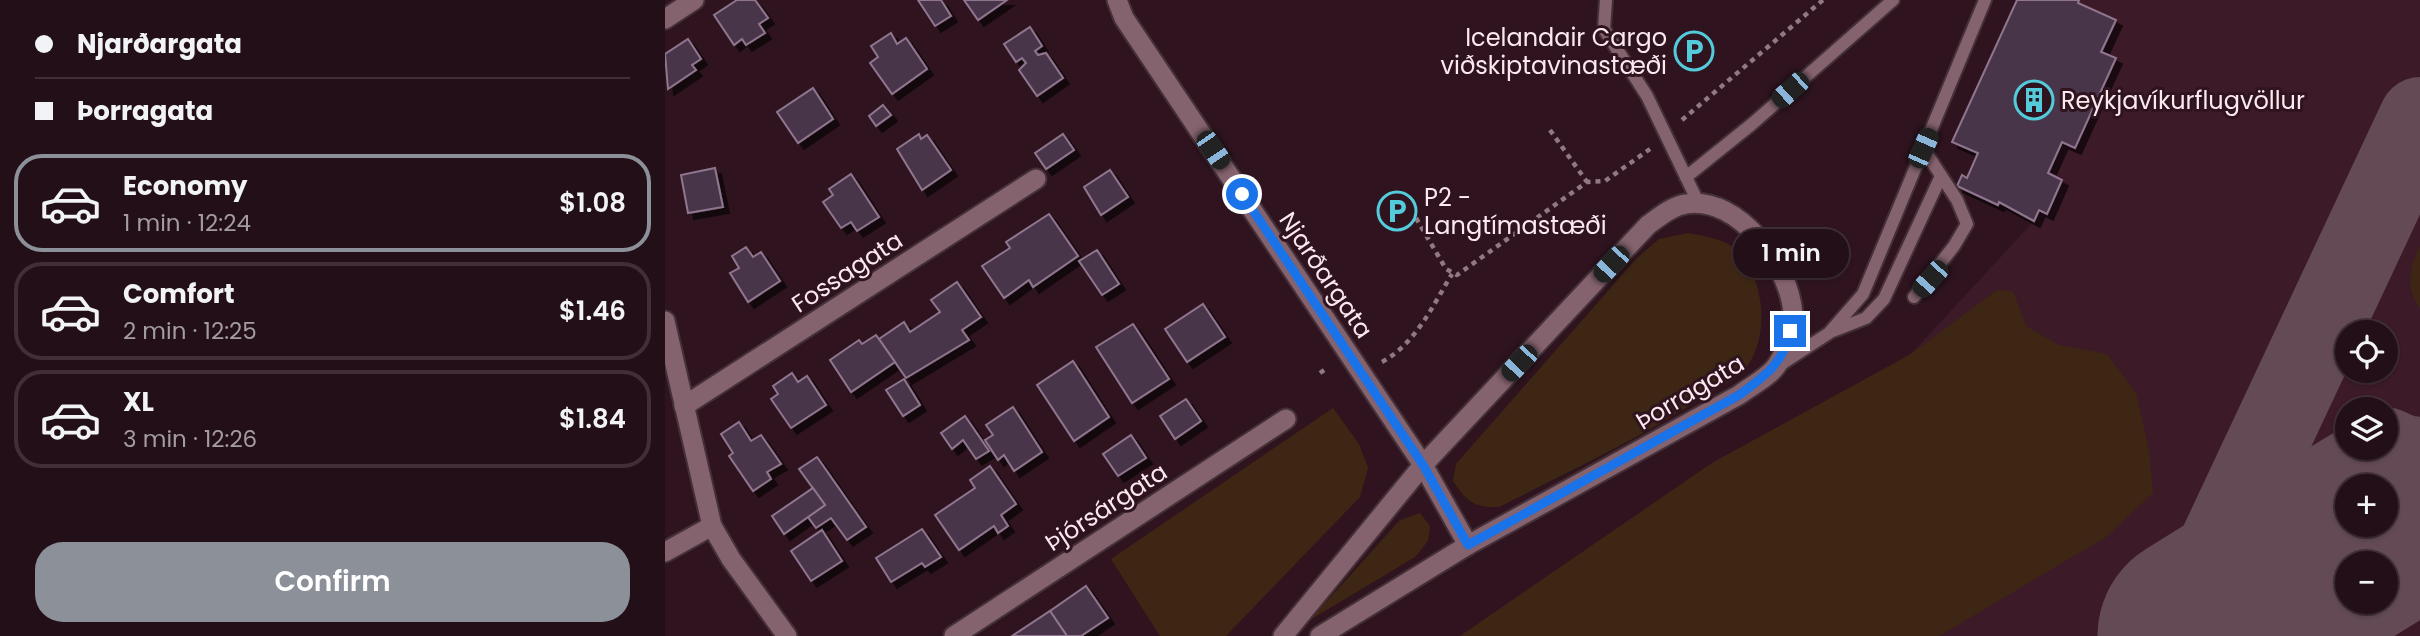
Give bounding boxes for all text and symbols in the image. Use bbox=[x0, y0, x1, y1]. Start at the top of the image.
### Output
place label: Icelandair Cargo viðskiptavinastæði bbox=[1441, 21, 1667, 82]
text: Njarðargata bbox=[77, 26, 242, 62]
parking icon: Icelandair Cargo viðskiptavinastæði bbox=[1673, 30, 1715, 72]
car bbox=[1768, 68, 1813, 112]
building icon: Reykjavíkurflugvöllur bbox=[2013, 79, 2055, 121]
place label: Reykjavíkurflugvöllur bbox=[2061, 84, 2305, 117]
text: Þorragata bbox=[77, 93, 213, 129]
car bbox=[1905, 125, 1942, 171]
car bbox=[1193, 127, 1234, 173]
text: Economy bbox=[123, 168, 247, 204]
icon: car bbox=[39, 172, 102, 235]
route start bbox=[1226, 178, 1258, 210]
place label: P2 - Langtímastæði bbox=[1424, 181, 1607, 242]
text: $1.08 bbox=[559, 185, 626, 221]
parking icon: P2 - Langtímastæði bbox=[1376, 190, 1418, 232]
street label: Njarðargata bbox=[1272, 205, 1380, 345]
text: 1 min · 12:24 bbox=[123, 207, 251, 239]
street label: Fossagata bbox=[785, 224, 909, 320]
callout: 1 min bbox=[1732, 230, 1848, 278]
text: 1 min bbox=[1761, 237, 1821, 269]
car bbox=[1589, 241, 1634, 287]
car bbox=[1909, 256, 1952, 302]
text: Comfort bbox=[123, 276, 235, 312]
icon: car bbox=[39, 280, 102, 343]
text: $1.46 bbox=[559, 293, 626, 329]
text: 2 min · 12:25 bbox=[123, 315, 257, 347]
route end bbox=[1774, 315, 1806, 347]
map controls bbox=[2335, 320, 2398, 614]
button: locate bbox=[2335, 320, 2398, 383]
car bbox=[1497, 340, 1542, 386]
street label: Þorragata bbox=[1630, 347, 1750, 437]
text: XL bbox=[123, 384, 154, 420]
icon: car bbox=[39, 388, 102, 451]
button: layers bbox=[2335, 397, 2398, 460]
text: $1.84 bbox=[559, 401, 626, 437]
text: 3 min · 12:26 bbox=[123, 423, 257, 455]
street label: Þjórsárgata bbox=[1039, 455, 1173, 559]
button: + bbox=[2335, 474, 2398, 537]
button: Confirm bbox=[35, 542, 630, 622]
button: − bbox=[2335, 551, 2398, 614]

